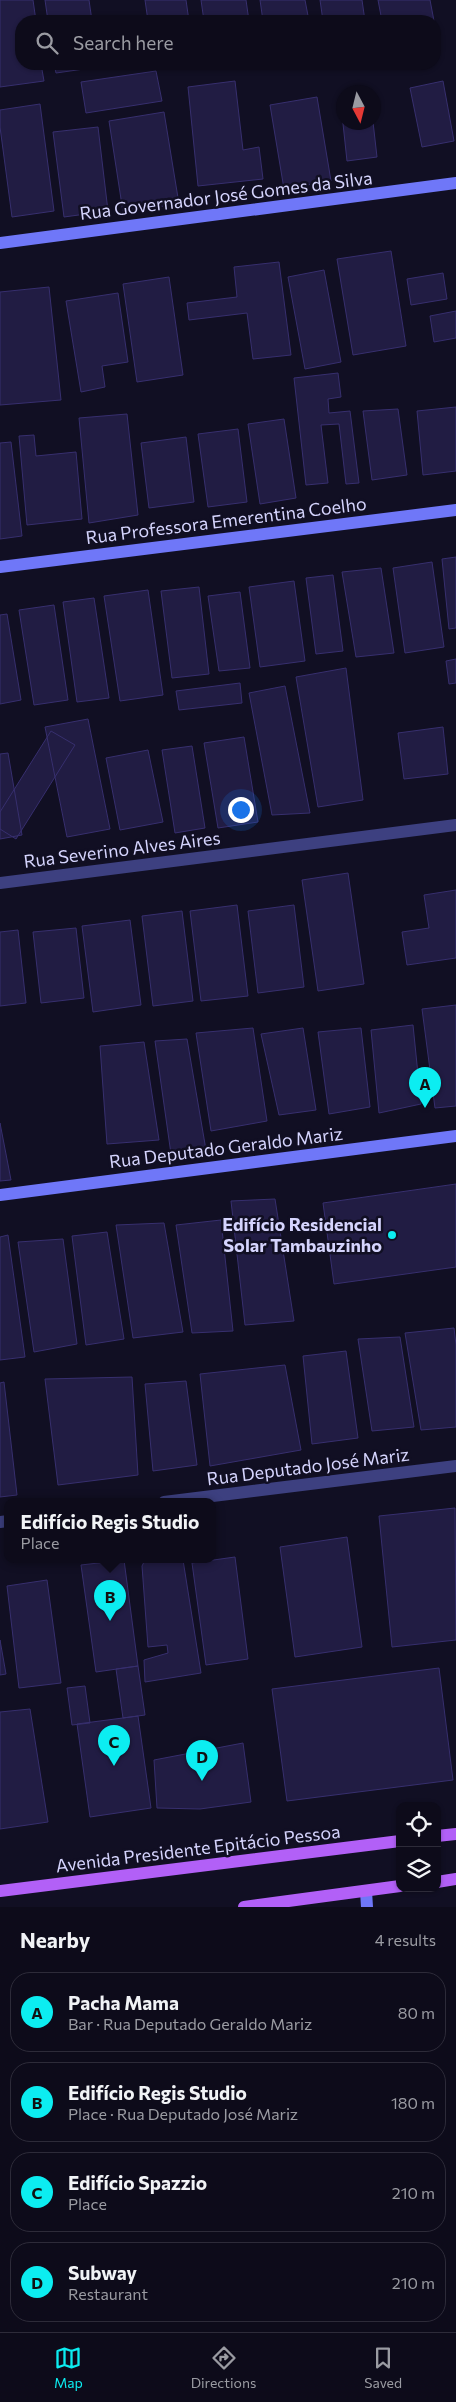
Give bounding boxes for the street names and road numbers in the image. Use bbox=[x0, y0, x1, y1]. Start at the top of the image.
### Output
street label: Rua Governador José Gomes da Silva bbox=[78, 166, 374, 224]
street label: Rua Professora Emerentina Coelho bbox=[84, 492, 368, 548]
street label: Rua Severino Alves Aires bbox=[22, 826, 222, 872]
street label: Rua Deputado Geraldo Mariz bbox=[108, 1122, 344, 1172]
street label: Rua Deputado José Mariz bbox=[205, 1443, 410, 1489]
street label: Avenida Presidente Epitácio Pessoa bbox=[54, 1820, 341, 1876]

